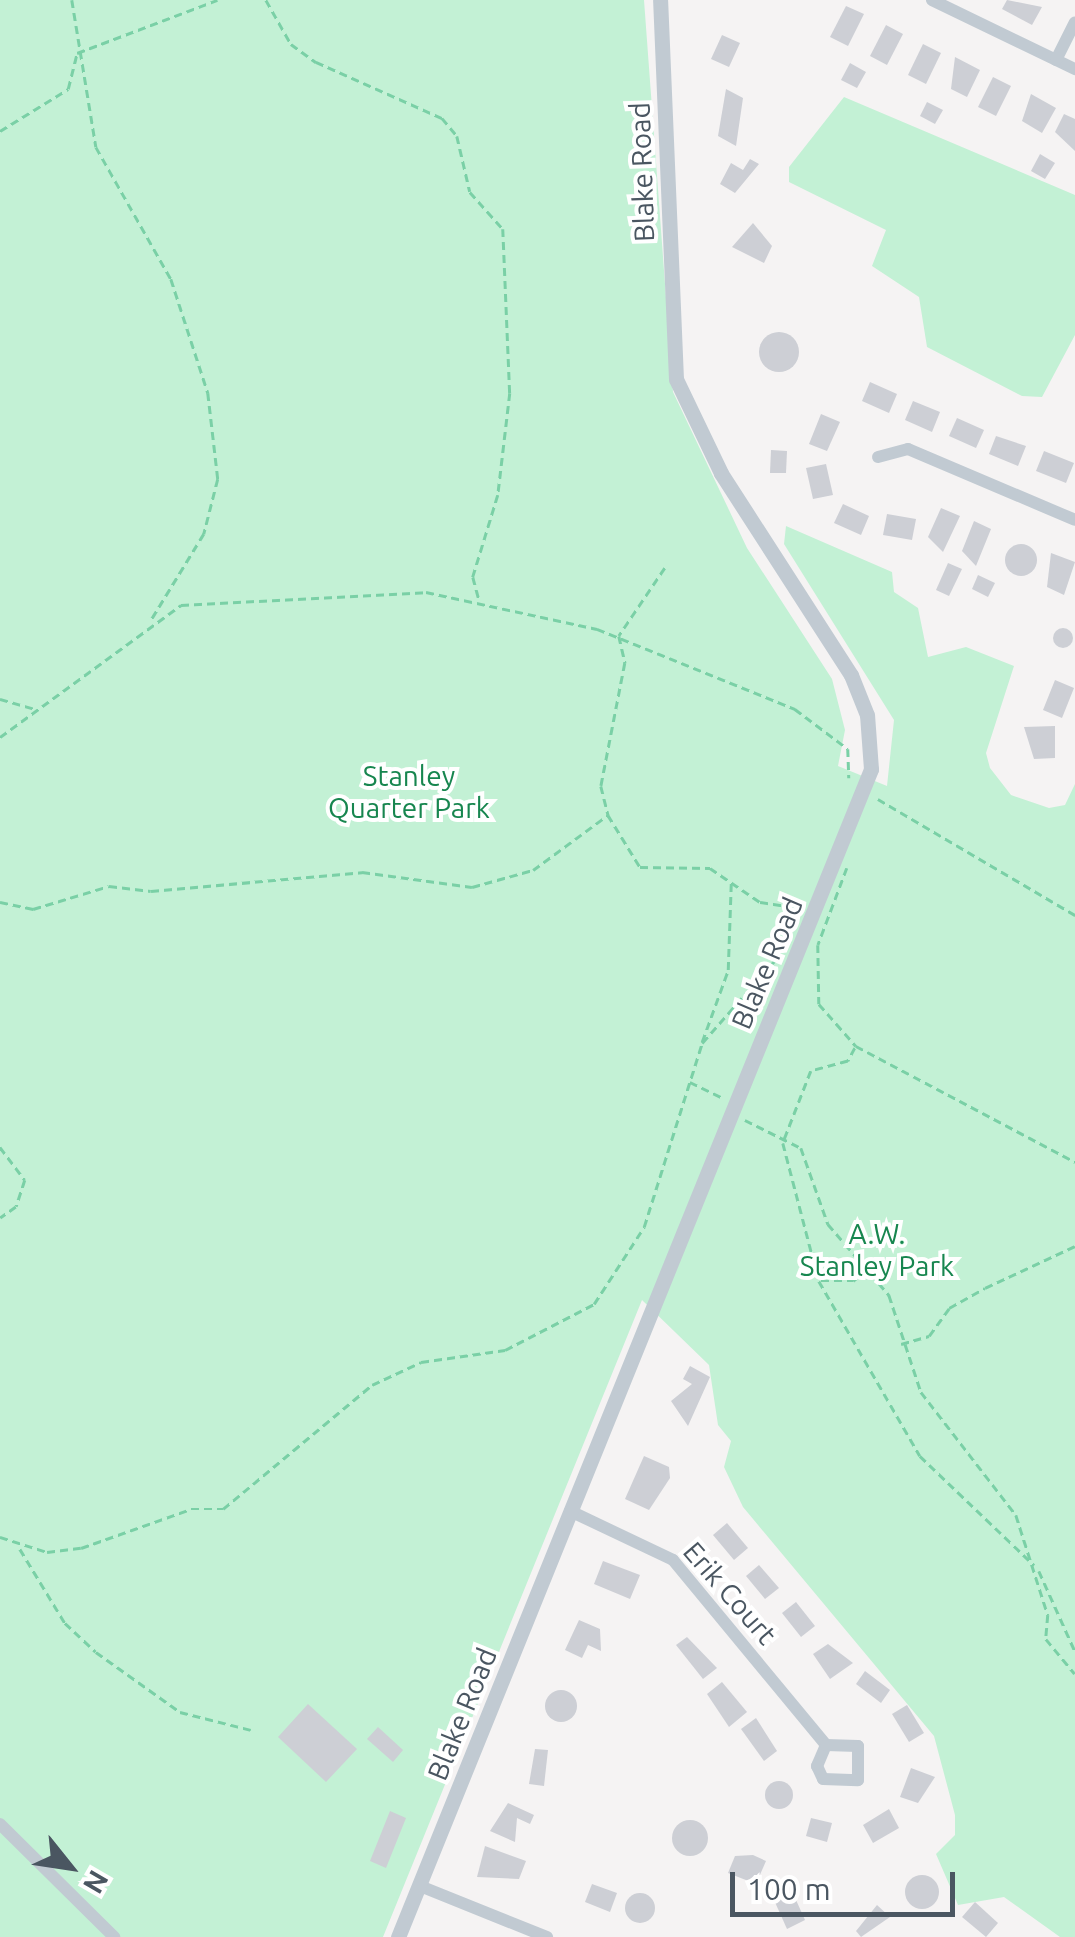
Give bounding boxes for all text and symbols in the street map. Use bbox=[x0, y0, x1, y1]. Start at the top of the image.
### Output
street label: Blake Road bbox=[623, 102, 661, 242]
park label: Stanley Quarter Park bbox=[328, 759, 490, 825]
street label: Blake Road bbox=[724, 892, 810, 1034]
park label: A.W. Stanley Park bbox=[800, 1217, 954, 1283]
street label: Erik Court bbox=[676, 1535, 784, 1651]
street label: Blake Road bbox=[420, 1643, 504, 1785]
north arrow bbox=[20, 1817, 120, 1917]
scale bar bbox=[735, 1852, 960, 1914]
text: N bbox=[78, 1865, 115, 1899]
text: 100 m bbox=[747, 1872, 831, 1906]

